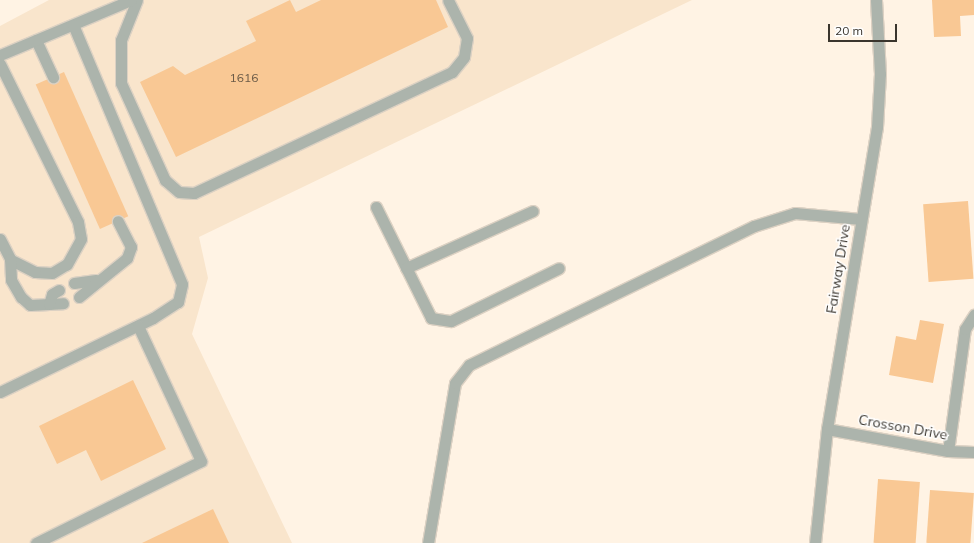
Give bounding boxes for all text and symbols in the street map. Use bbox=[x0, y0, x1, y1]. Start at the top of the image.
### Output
scale bar bbox=[830, 16, 899, 42]
text: 20 m bbox=[835, 23, 863, 38]
house number: 1616 bbox=[230, 71, 258, 85]
street label: Fairway Drive bbox=[823, 223, 853, 315]
street label: Crosson Drive bbox=[857, 411, 949, 443]

